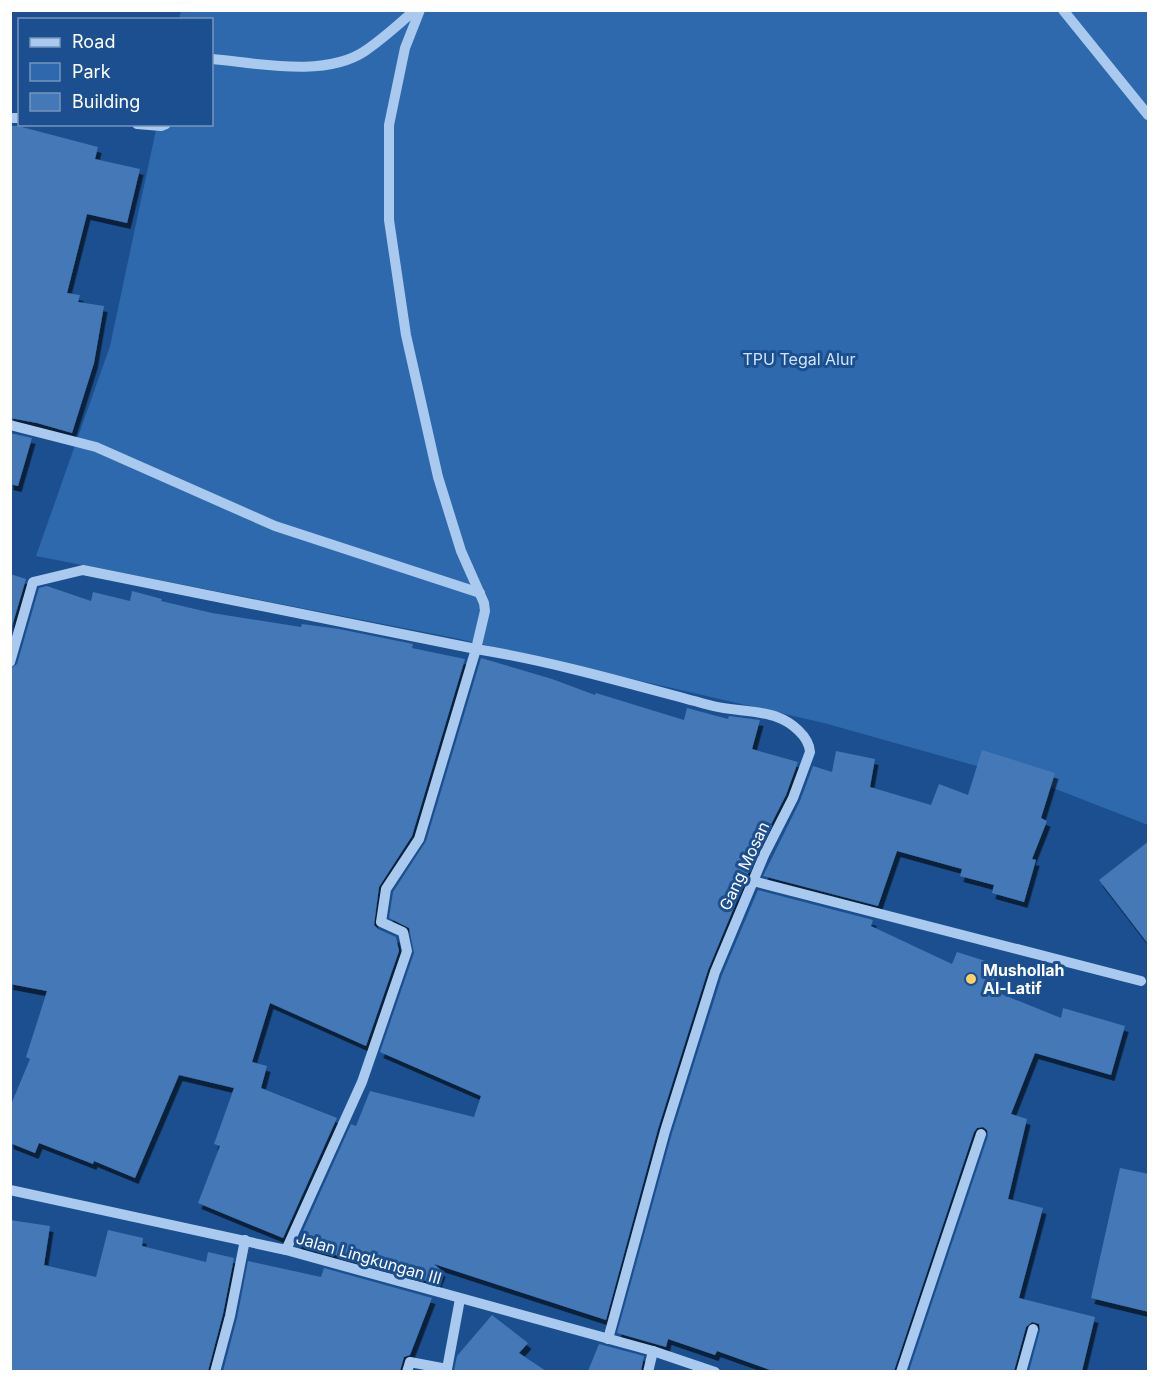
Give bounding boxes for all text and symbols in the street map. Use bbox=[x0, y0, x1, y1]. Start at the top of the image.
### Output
legend bbox=[18, 18, 213, 126]
text: Road bbox=[72, 31, 115, 52]
text: Park bbox=[72, 61, 111, 82]
text: Building bbox=[72, 91, 140, 112]
park label: TPU Tegal Alur bbox=[743, 349, 855, 369]
street label: Gang Mosan bbox=[715, 818, 773, 914]
place label: Mushollah Al-Latif bbox=[983, 960, 1065, 998]
marker: Mushollah Al-Latif bbox=[964, 972, 978, 986]
street label: Jalan Lingkungan III bbox=[294, 1228, 444, 1288]

